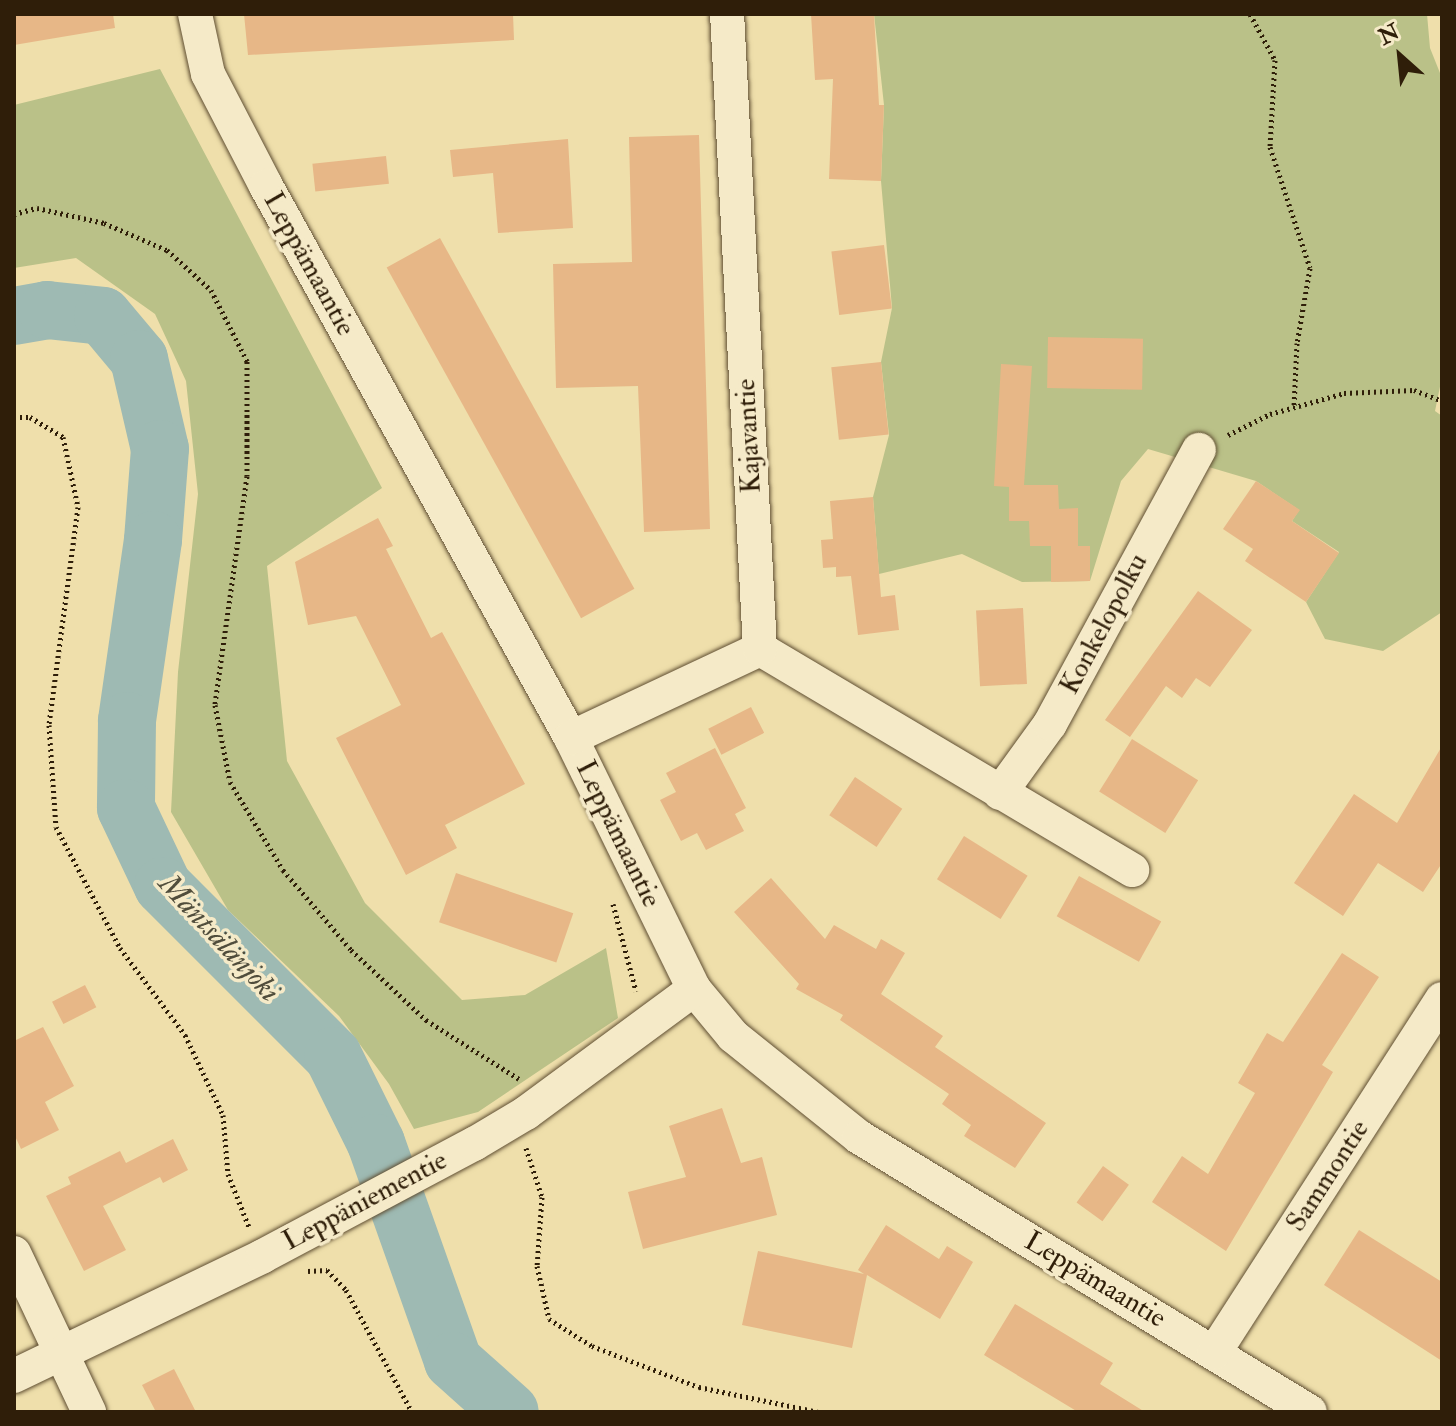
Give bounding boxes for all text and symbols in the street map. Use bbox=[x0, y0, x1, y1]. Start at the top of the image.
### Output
north arrow bbox=[1360, 16, 1440, 96]
text: N bbox=[1374, 18, 1404, 52]
street label: Leppämaantie bbox=[256, 186, 362, 342]
street label: Kajavantie bbox=[729, 378, 769, 494]
street label: Konkelopolku bbox=[1053, 548, 1155, 700]
street label: Leppämaantie bbox=[568, 755, 668, 913]
water label: Mäntsälänjoki bbox=[151, 867, 287, 1009]
street label: Sammontie bbox=[1280, 1114, 1376, 1238]
street label: Leppäniementie bbox=[277, 1144, 453, 1258]
street label: Leppämaantie bbox=[1018, 1225, 1172, 1335]

